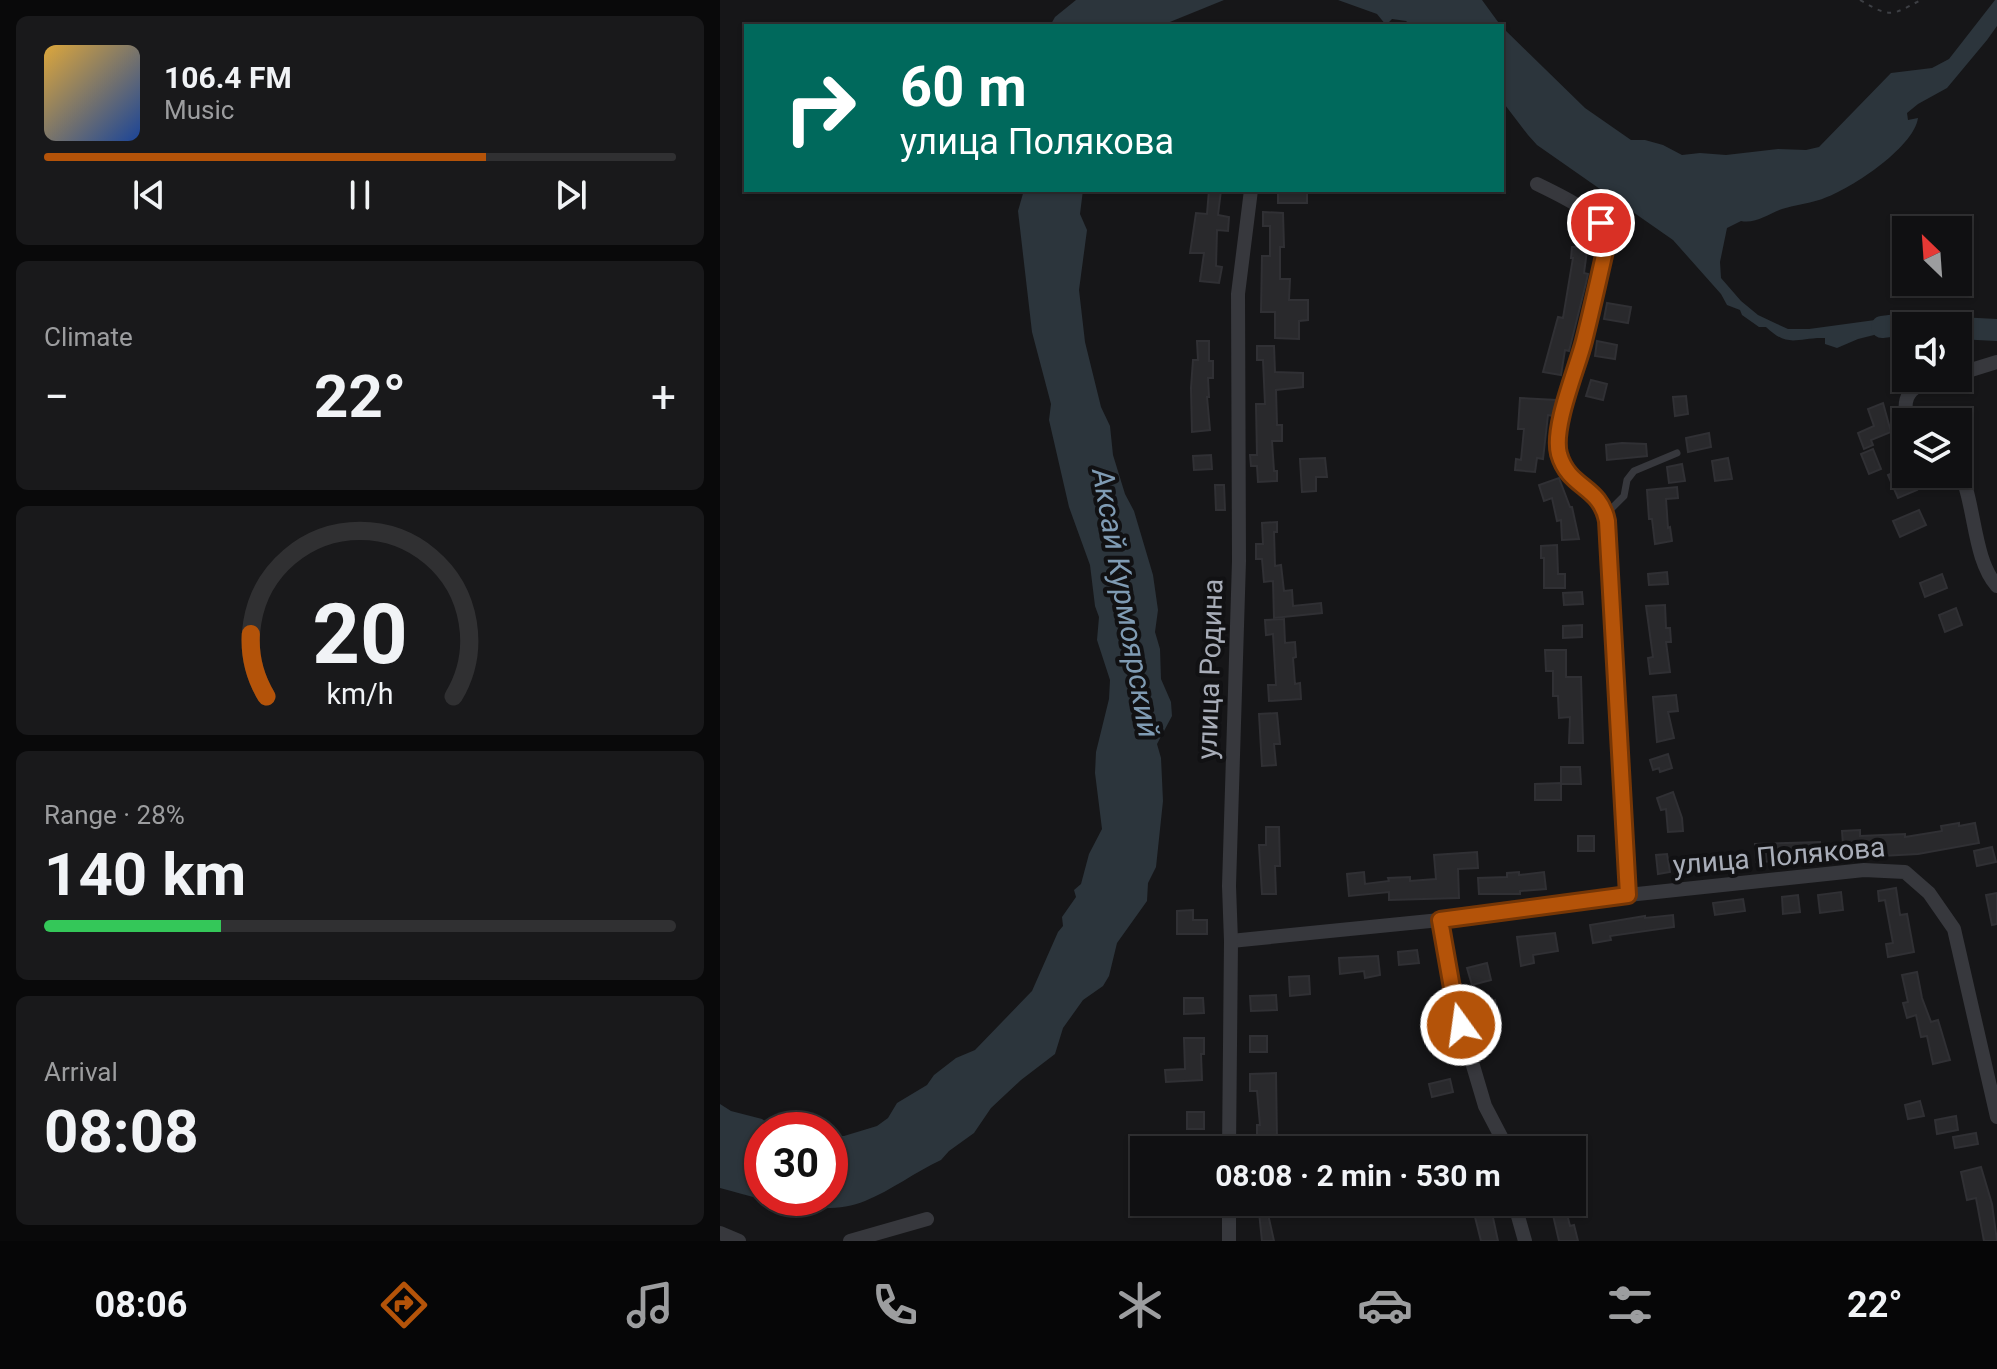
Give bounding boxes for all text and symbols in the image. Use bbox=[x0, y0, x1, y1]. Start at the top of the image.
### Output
text: 60 m bbox=[900, 54, 1027, 120]
icon: right bbox=[768, 56, 872, 160]
text: 106.4 FM bbox=[164, 60, 292, 95]
text: Music bbox=[164, 95, 234, 125]
text: улица Полякова bbox=[900, 121, 1174, 163]
icon: previous bbox=[127, 173, 171, 217]
icon: pause bbox=[338, 173, 382, 217]
icon: next bbox=[549, 173, 593, 217]
pin bbox=[1567, 189, 1635, 257]
icon: arrive bbox=[1579, 201, 1623, 245]
north arrow bbox=[1892, 216, 1972, 296]
map controls bbox=[1892, 216, 1972, 488]
button: sound bbox=[1892, 312, 1972, 392]
text: Climate bbox=[44, 322, 133, 352]
text: 22° bbox=[314, 361, 406, 432]
text: − bbox=[44, 371, 69, 423]
text: + bbox=[651, 371, 676, 423]
button: layers bbox=[1892, 408, 1972, 488]
water label: Аксай Курмоярский bbox=[1085, 464, 1167, 740]
street label: улица Родина bbox=[1190, 578, 1230, 760]
text: 20 bbox=[312, 585, 408, 682]
text: km/h bbox=[326, 677, 394, 711]
text: Range · 28% bbox=[44, 800, 185, 830]
street label: улица Полякова bbox=[1671, 830, 1887, 882]
text: 140 km bbox=[44, 839, 246, 910]
position arrow bbox=[1419, 983, 1503, 1067]
text: Arrival bbox=[44, 1057, 118, 1087]
text: 08:08 bbox=[44, 1096, 199, 1167]
speed limit sign: 30 bbox=[744, 1112, 848, 1216]
text: 08:08 · 2 min · 530 m bbox=[1215, 1158, 1501, 1193]
icon: directions bbox=[376, 1277, 432, 1333]
icon: music bbox=[622, 1277, 678, 1333]
icon: phone bbox=[867, 1277, 923, 1333]
icon: climate bbox=[1112, 1277, 1168, 1333]
icon: car bbox=[1357, 1277, 1413, 1333]
icon: filters bbox=[1602, 1277, 1658, 1333]
text: 08:06 bbox=[95, 1284, 187, 1326]
text: 22° bbox=[1847, 1284, 1902, 1326]

